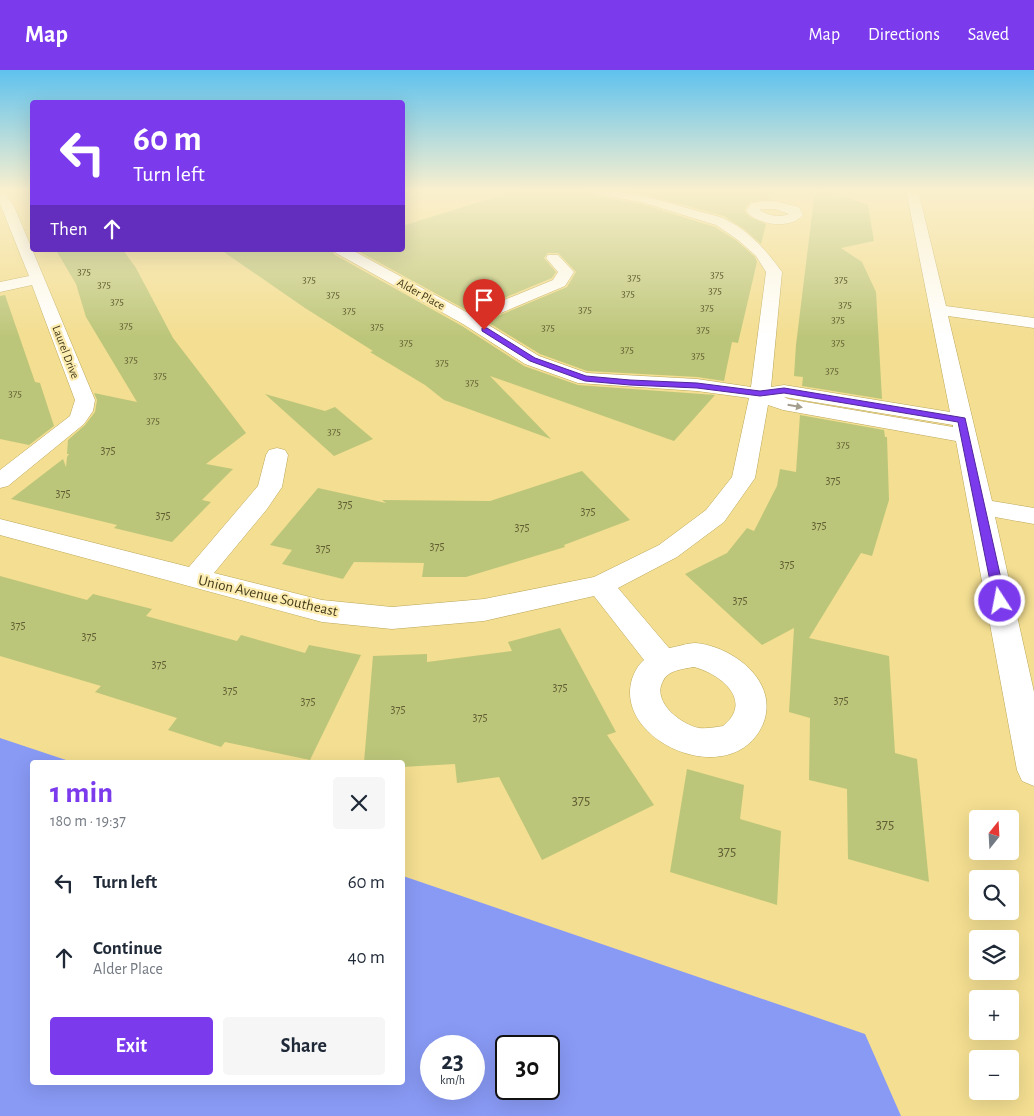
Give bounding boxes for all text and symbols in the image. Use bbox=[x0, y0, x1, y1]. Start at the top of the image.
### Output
text: Map bbox=[25, 23, 68, 47]
text: Map bbox=[809, 26, 840, 44]
text: Directions bbox=[868, 26, 940, 44]
text: Saved bbox=[968, 26, 1009, 44]
icon: left bbox=[50, 120, 115, 185]
text: 60 m bbox=[133, 122, 202, 157]
text: Turn left bbox=[133, 163, 205, 185]
icon: ahead bbox=[98, 215, 126, 243]
text: Then bbox=[50, 220, 88, 239]
house number: 375 bbox=[77, 266, 91, 277]
house number: 375 bbox=[710, 269, 724, 280]
house number: 375 bbox=[627, 272, 641, 283]
house number: 375 bbox=[302, 274, 316, 285]
house number: 375 bbox=[834, 274, 848, 285]
street label: Alder Place bbox=[395, 276, 447, 312]
house number: 375 bbox=[97, 279, 111, 290]
pin bbox=[463, 279, 505, 330]
house number: 375 bbox=[708, 285, 722, 296]
icon: arrive bbox=[470, 286, 498, 314]
house number: 375 bbox=[621, 288, 635, 299]
house number: 375 bbox=[326, 289, 340, 300]
house number: 375 bbox=[110, 296, 124, 307]
house number: 375 bbox=[838, 299, 852, 310]
house number: 375 bbox=[700, 302, 714, 313]
house number: 375 bbox=[578, 304, 592, 315]
house number: 375 bbox=[342, 305, 356, 316]
house number: 375 bbox=[831, 314, 845, 325]
house number: 375 bbox=[119, 320, 133, 331]
house number: 375 bbox=[370, 321, 384, 332]
house number: 375 bbox=[541, 322, 555, 333]
street label: Laurel Drive bbox=[50, 324, 82, 380]
house number: 375 bbox=[696, 324, 710, 335]
house number: 375 bbox=[399, 337, 413, 348]
house number: 375 bbox=[831, 337, 845, 348]
house number: 375 bbox=[620, 344, 634, 355]
house number: 375 bbox=[691, 350, 705, 361]
house number: 375 bbox=[124, 354, 138, 365]
house number: 375 bbox=[435, 357, 449, 368]
house number: 375 bbox=[825, 365, 839, 376]
house number: 375 bbox=[153, 370, 167, 381]
house number: 375 bbox=[465, 377, 479, 388]
house number: 375 bbox=[8, 388, 22, 399]
one-way arrow bbox=[787, 403, 803, 411]
house number: 375 bbox=[146, 415, 160, 426]
house number: 375 bbox=[327, 426, 341, 437]
house number: 375 bbox=[836, 439, 850, 450]
house number: 375 bbox=[101, 444, 115, 456]
house number: 375 bbox=[826, 474, 840, 486]
house number: 375 bbox=[56, 487, 70, 499]
house number: 375 bbox=[338, 498, 352, 510]
house number: 375 bbox=[581, 505, 595, 517]
house number: 375 bbox=[156, 509, 170, 521]
house number: 375 bbox=[812, 519, 826, 531]
house number: 375 bbox=[515, 521, 529, 533]
house number: 375 bbox=[430, 540, 444, 552]
house number: 375 bbox=[316, 542, 330, 554]
house number: 375 bbox=[780, 558, 794, 570]
street label: Union Avenue Southeast bbox=[197, 573, 339, 619]
position arrow bbox=[973, 574, 1025, 626]
house number: 375 bbox=[733, 594, 747, 606]
house number: 375 bbox=[11, 619, 25, 631]
house number: 375 bbox=[82, 630, 96, 642]
house number: 375 bbox=[152, 658, 166, 670]
house number: 375 bbox=[553, 681, 567, 693]
house number: 375 bbox=[223, 684, 237, 696]
house number: 375 bbox=[834, 694, 848, 706]
house number: 375 bbox=[301, 695, 315, 707]
house number: 375 bbox=[391, 703, 405, 715]
house number: 375 bbox=[473, 711, 487, 723]
button: close bbox=[333, 777, 385, 829]
text: 1 min bbox=[50, 778, 113, 808]
house number: 375 bbox=[572, 793, 590, 808]
north arrow bbox=[969, 810, 1019, 860]
map controls bbox=[969, 810, 1019, 1100]
text: 180 m · 19:37 bbox=[50, 813, 126, 829]
house number: 375 bbox=[876, 817, 894, 832]
house number: 375 bbox=[718, 844, 736, 859]
icon: left bbox=[50, 869, 78, 897]
button: search bbox=[969, 870, 1019, 920]
text: Turn left bbox=[93, 873, 157, 892]
text: 60 m bbox=[348, 873, 385, 892]
button: layers bbox=[969, 930, 1019, 980]
text: Continue bbox=[93, 939, 162, 958]
icon: ahead bbox=[50, 944, 78, 972]
text: 40 m bbox=[347, 948, 385, 967]
text: Alder Place bbox=[93, 961, 163, 977]
button: + bbox=[969, 990, 1019, 1040]
button: Exit bbox=[50, 1017, 213, 1075]
button: Share bbox=[223, 1017, 385, 1075]
speed limit sign: 30 bbox=[495, 1035, 560, 1100]
text: 23 bbox=[441, 1049, 464, 1074]
button: − bbox=[969, 1050, 1019, 1100]
text: km/h bbox=[440, 1074, 465, 1086]

